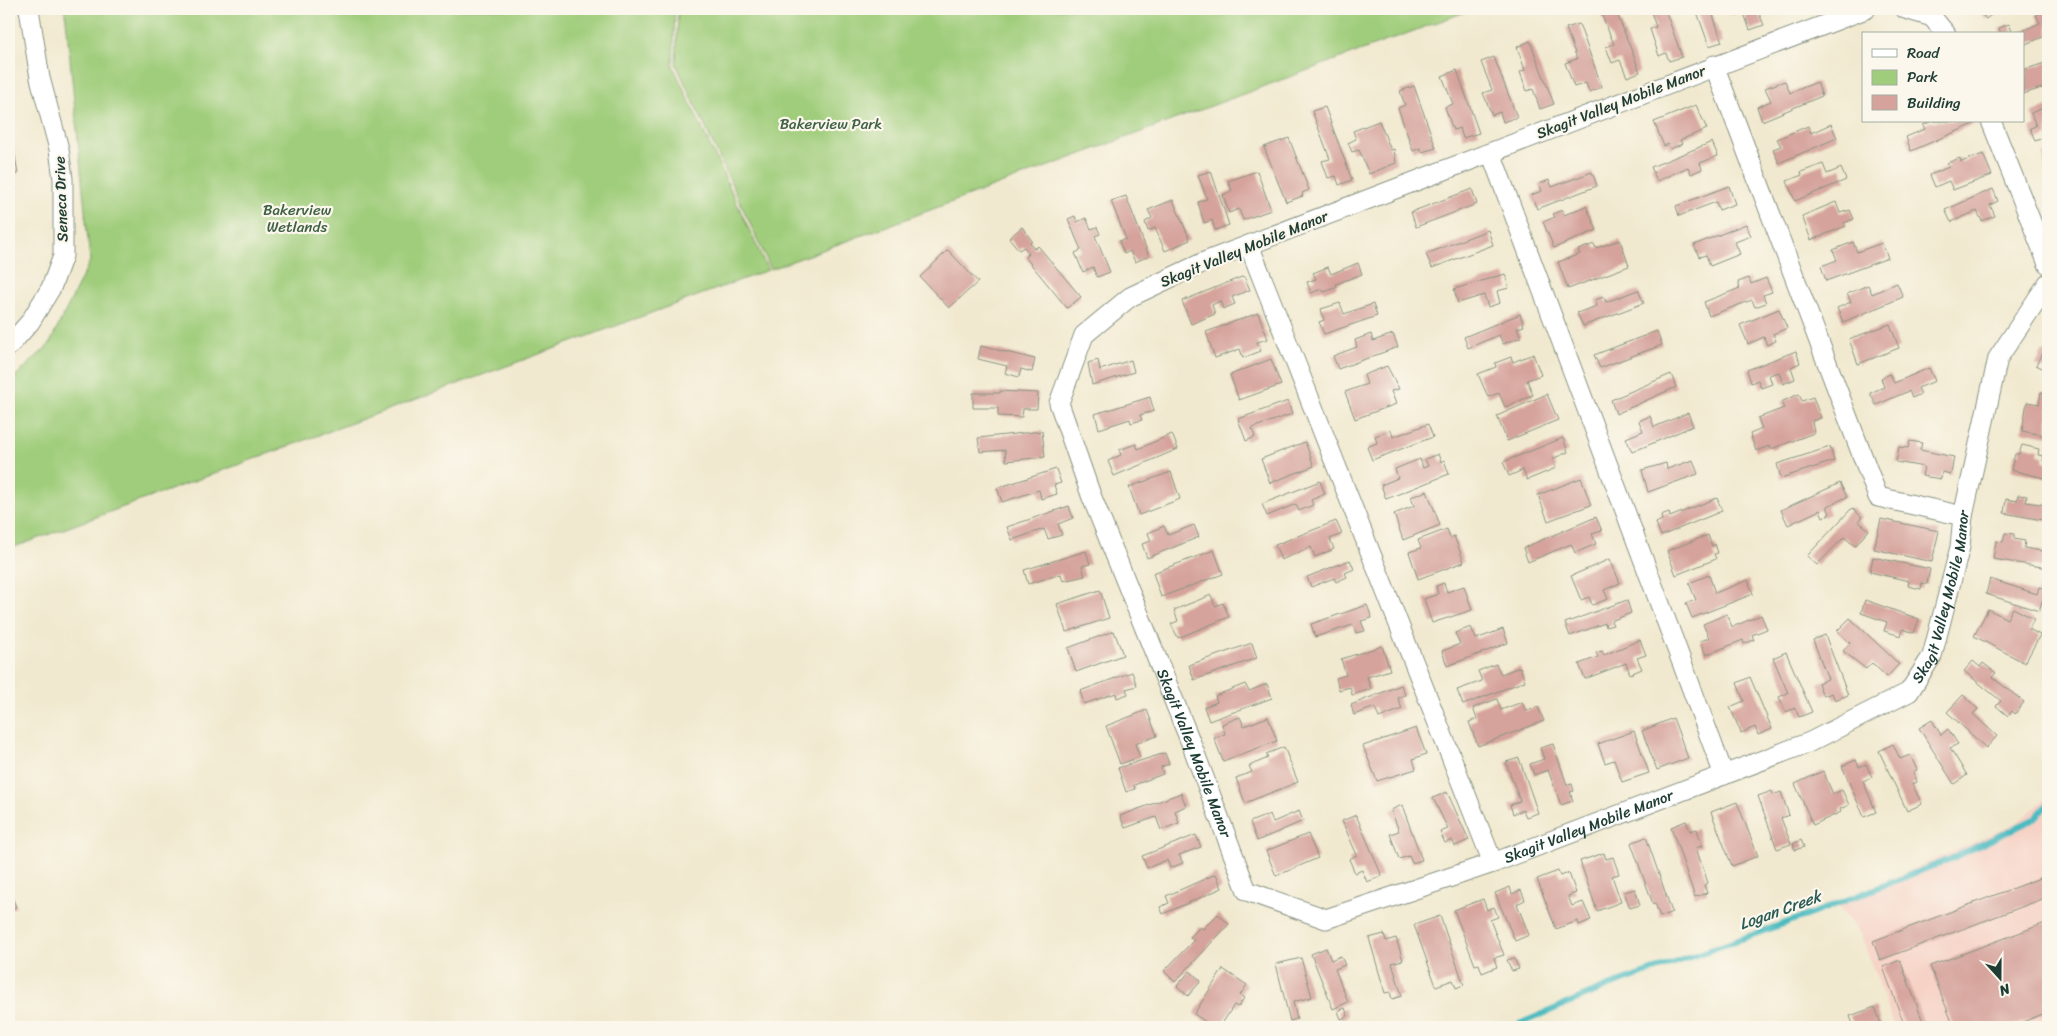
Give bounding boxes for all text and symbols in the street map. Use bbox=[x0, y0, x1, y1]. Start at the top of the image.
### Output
legend bbox=[1862, 32, 2024, 122]
text: Road bbox=[1907, 40, 1940, 66]
street label: Skagit Valley Mobile Manor bbox=[1533, 57, 1710, 146]
text: Park bbox=[1907, 64, 1938, 90]
text: Building bbox=[1907, 90, 1961, 116]
park label: Bakerview Park bbox=[780, 111, 882, 137]
street label: Seneca Drive bbox=[47, 155, 75, 242]
park label: Bakerview Wetlands bbox=[263, 197, 332, 240]
street label: Skagit Valley Mobile Manor bbox=[1156, 203, 1333, 295]
street label: Skagit Valley Mobile Manor bbox=[1905, 507, 1977, 689]
street label: Skagit Valley Mobile Manor bbox=[1149, 665, 1239, 842]
street label: Skagit Valley Mobile Manor bbox=[1500, 782, 1678, 871]
water label: Logan Creek bbox=[1735, 881, 1827, 938]
north arrow bbox=[1974, 954, 2024, 1004]
text: N bbox=[1995, 976, 2014, 1003]

